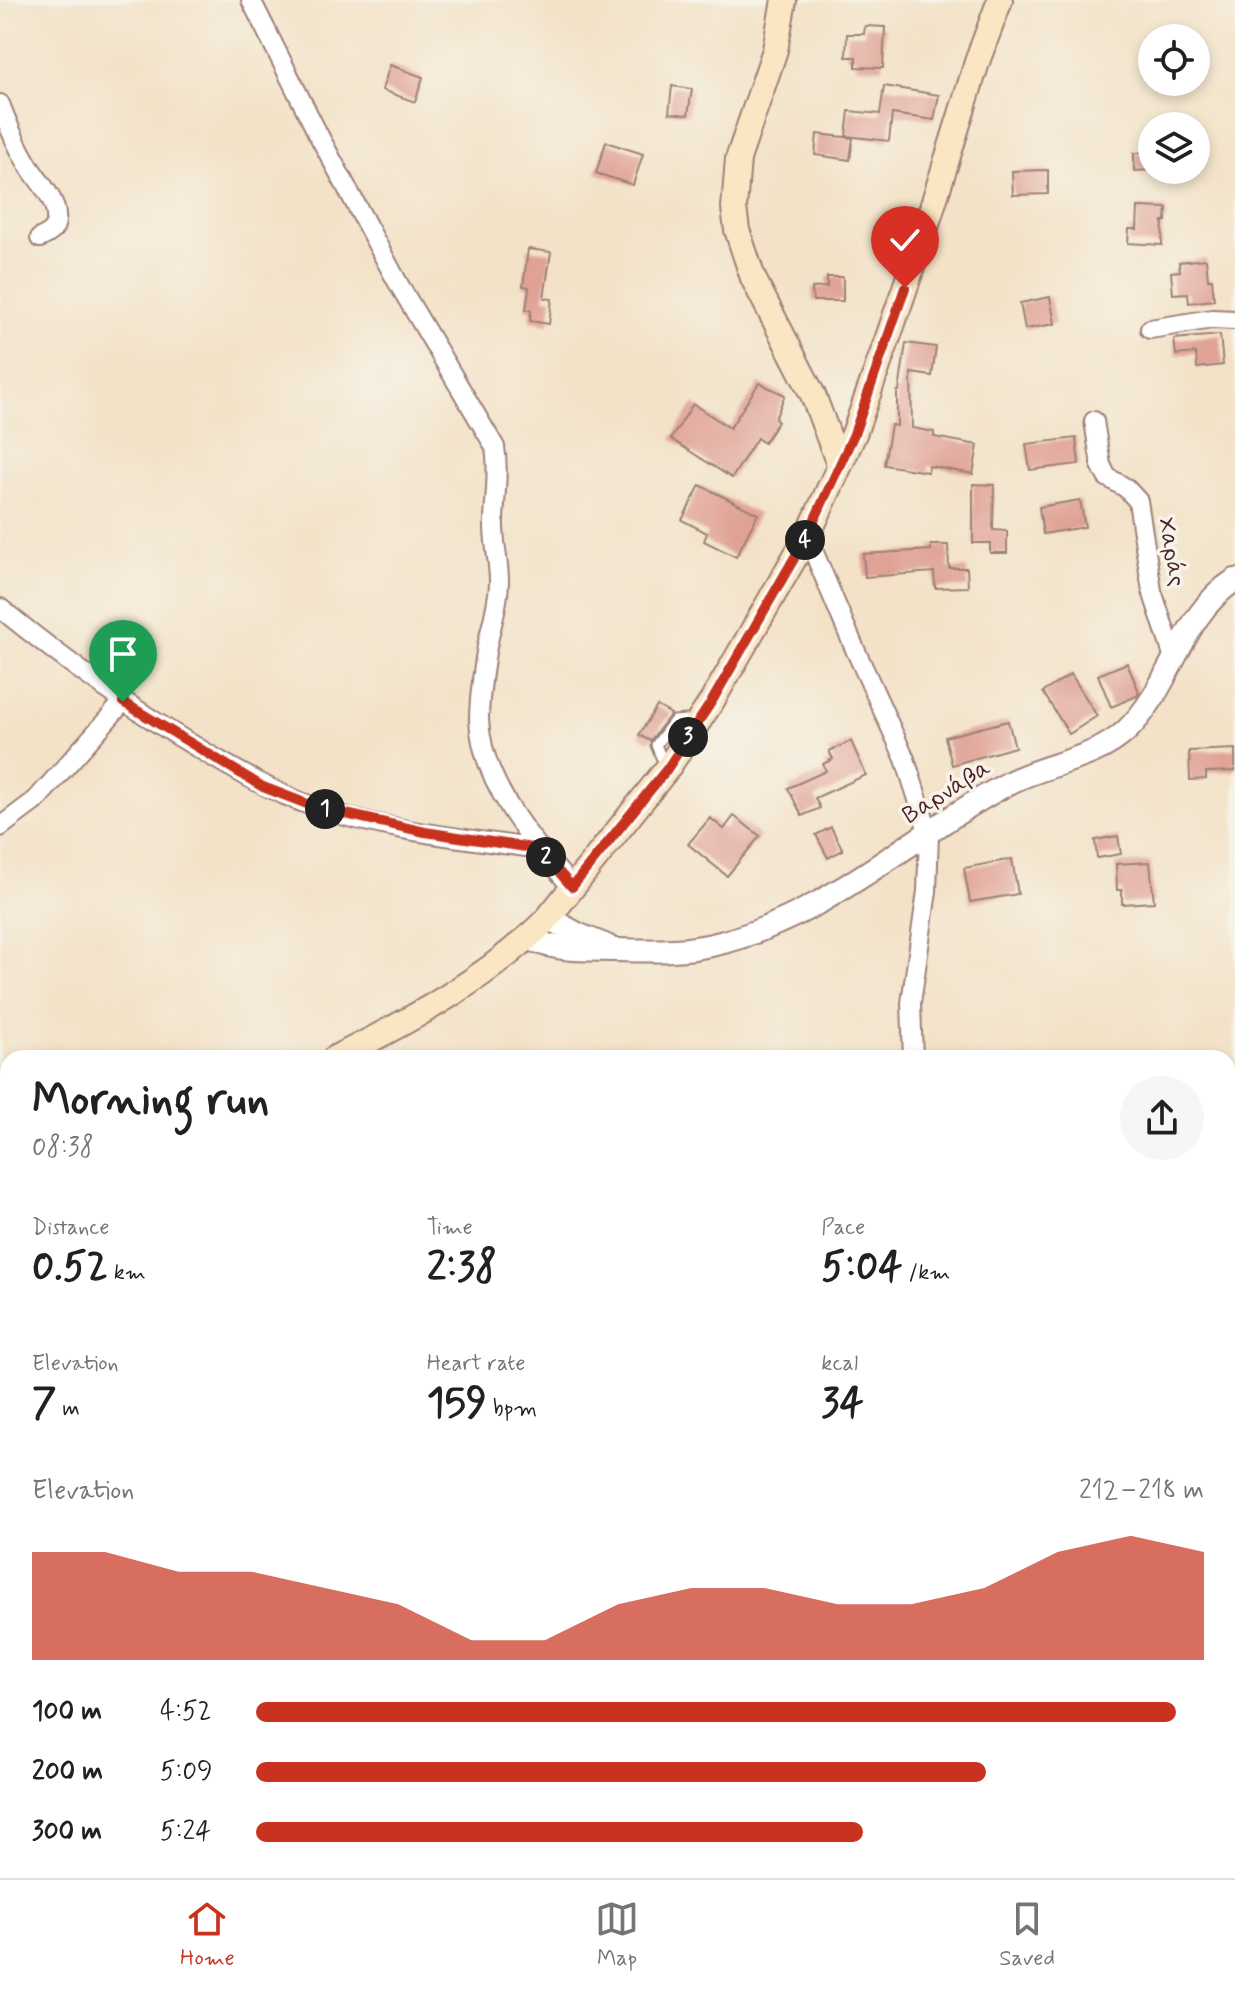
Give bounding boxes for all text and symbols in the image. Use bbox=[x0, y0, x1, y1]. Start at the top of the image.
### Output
map controls bbox=[1138, 24, 1210, 184]
button: locate bbox=[1138, 24, 1210, 96]
button: layers bbox=[1138, 112, 1210, 184]
pin bbox=[871, 206, 939, 288]
icon: check bbox=[883, 218, 927, 262]
street label: Χαράς bbox=[1150, 515, 1192, 589]
pin: 4 bbox=[785, 520, 825, 560]
text: 4 bbox=[799, 526, 811, 554]
pin bbox=[89, 620, 157, 702]
icon: arrive bbox=[101, 632, 145, 676]
pin: 3 bbox=[668, 717, 708, 757]
text: 3 bbox=[683, 723, 693, 751]
street label: Βαρνάβα bbox=[897, 753, 997, 831]
pin: 1 bbox=[305, 789, 345, 829]
text: 1 bbox=[320, 795, 330, 823]
pin: 2 bbox=[526, 837, 566, 877]
text: 2 bbox=[541, 843, 551, 871]
text: Morning run bbox=[32, 1072, 269, 1130]
button: share bbox=[1120, 1076, 1204, 1160]
text: 08:38 bbox=[32, 1131, 94, 1165]
text: Distance bbox=[32, 1214, 109, 1242]
text: Time bbox=[427, 1214, 473, 1242]
text: Pace bbox=[821, 1214, 865, 1242]
text: 0.52 bbox=[32, 1242, 108, 1294]
text: 2:38 bbox=[427, 1242, 497, 1294]
text: 5:04 bbox=[821, 1242, 903, 1294]
text: km bbox=[108, 1259, 146, 1287]
text: /km bbox=[903, 1259, 950, 1287]
text: Elevation bbox=[32, 1350, 119, 1378]
text: Heart rate bbox=[427, 1350, 525, 1378]
text: kcal bbox=[821, 1350, 858, 1378]
text: 7 bbox=[32, 1378, 56, 1430]
text: 159 bbox=[427, 1378, 487, 1430]
text: 34 bbox=[821, 1378, 864, 1430]
text: m bbox=[56, 1395, 80, 1423]
text: bpm bbox=[487, 1395, 537, 1423]
text: Elevation bbox=[32, 1474, 134, 1508]
text: 212–218 m bbox=[1079, 1474, 1204, 1508]
text: 100 m bbox=[32, 1695, 102, 1729]
text: 4:52 bbox=[160, 1695, 211, 1729]
text: 200 m bbox=[32, 1755, 103, 1789]
text: 5:09 bbox=[160, 1755, 213, 1789]
text: 300 m bbox=[32, 1815, 102, 1849]
text: 5:24 bbox=[160, 1815, 211, 1849]
tab: Home bbox=[180, 1897, 235, 1973]
tab: Map bbox=[595, 1897, 639, 1973]
tab: Saved bbox=[999, 1897, 1055, 1973]

